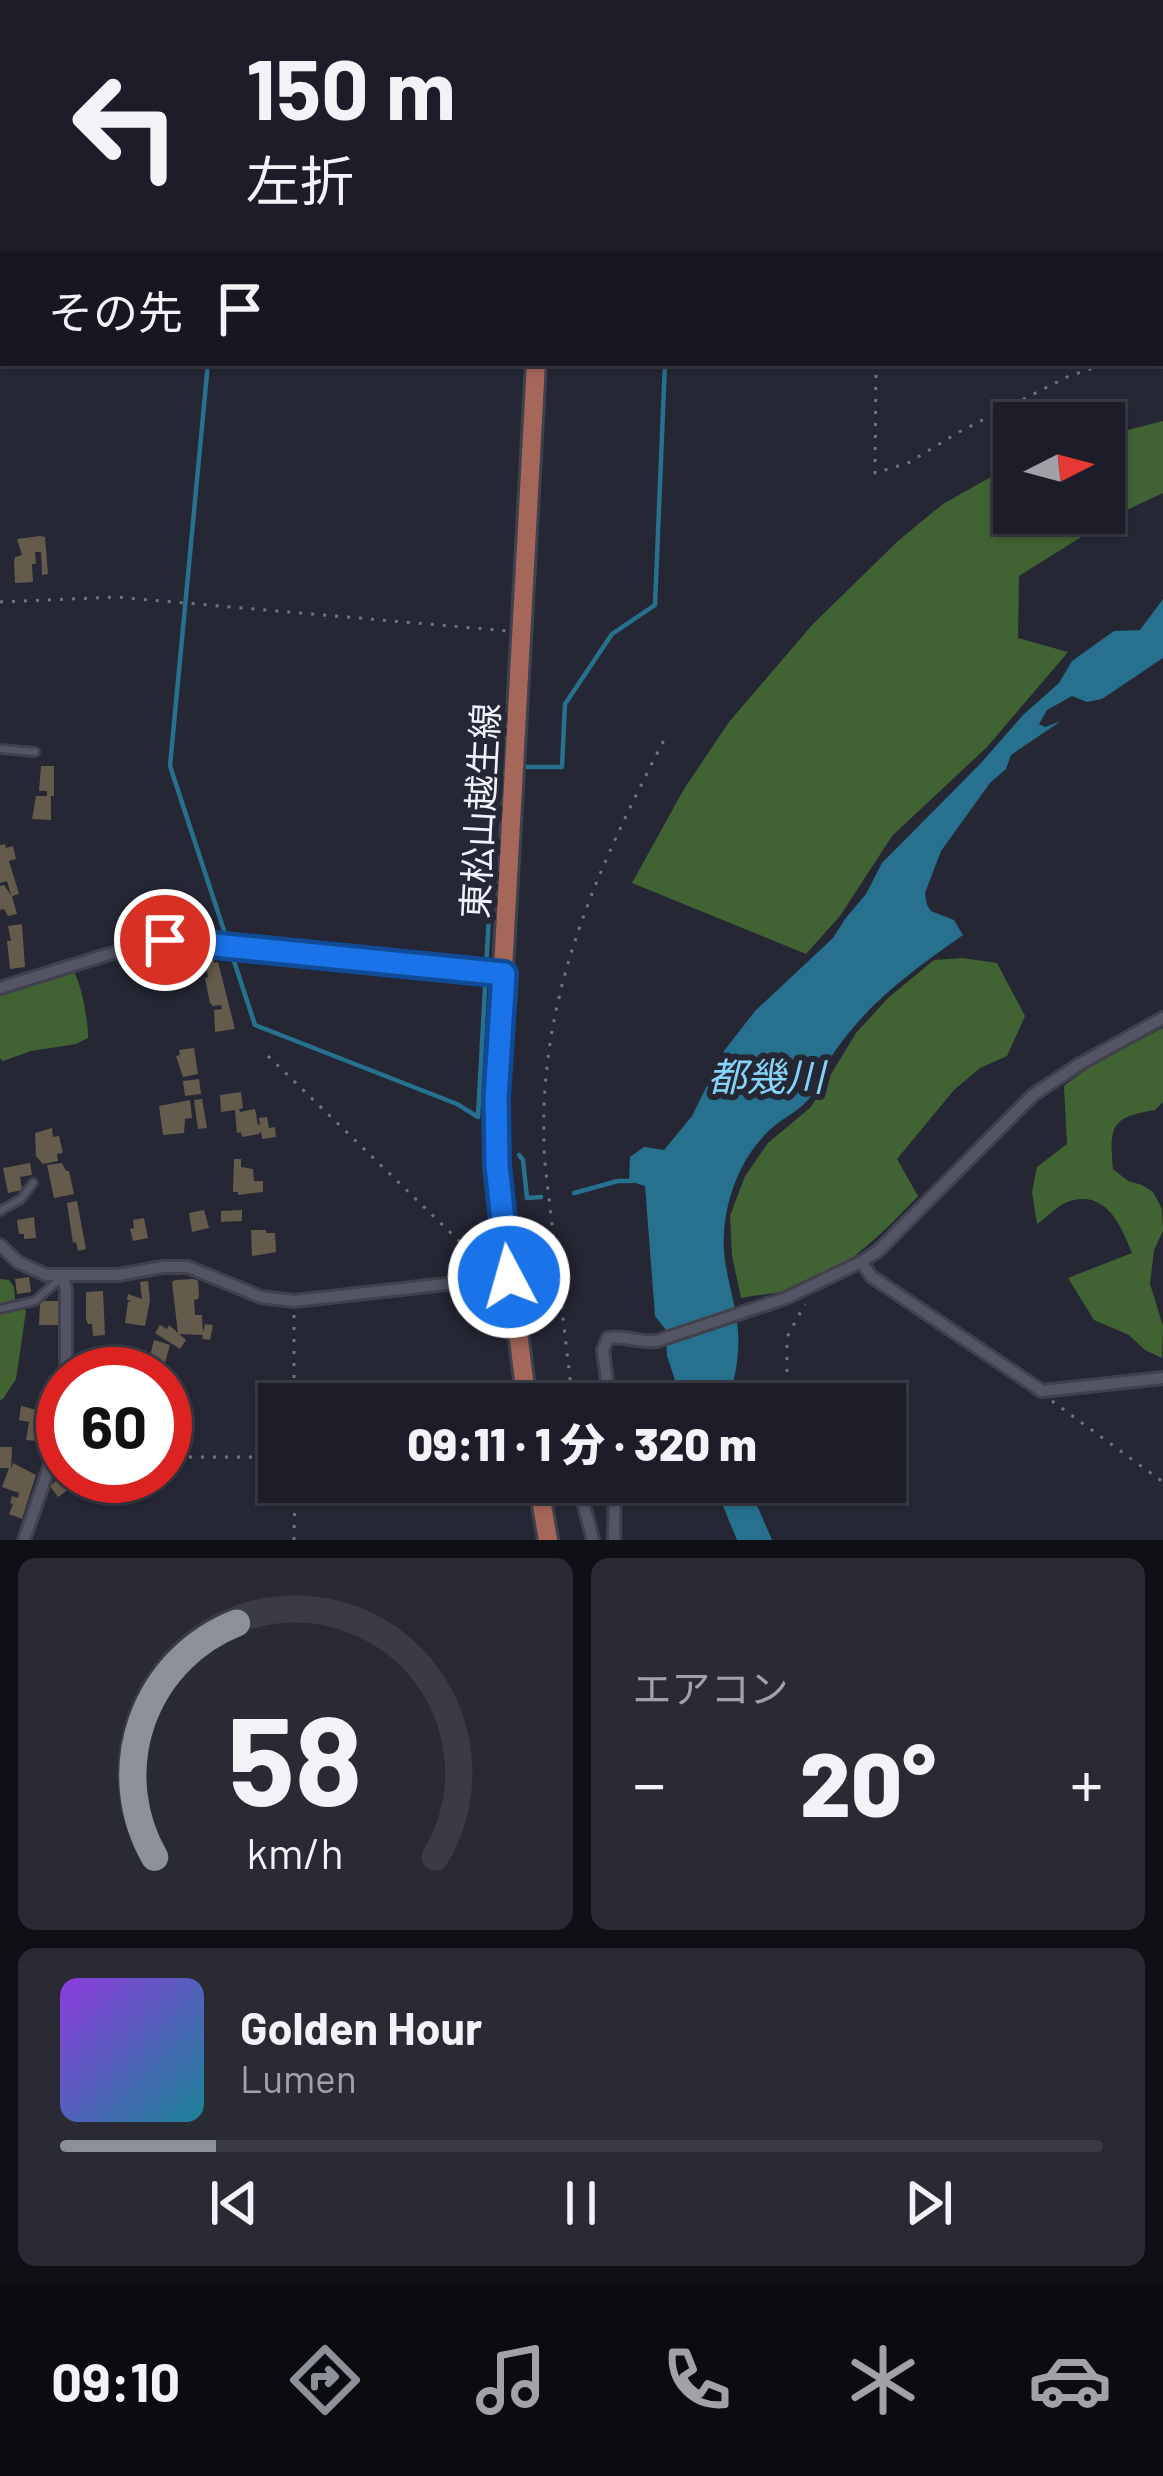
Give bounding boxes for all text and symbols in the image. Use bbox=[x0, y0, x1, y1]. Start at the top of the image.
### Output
text: 150 m bbox=[246, 36, 456, 137]
icon: left bbox=[48, 48, 204, 204]
text: 左折 bbox=[246, 147, 354, 212]
icon: arrive bbox=[207, 276, 273, 342]
text: その先 bbox=[48, 284, 183, 338]
north arrow bbox=[993, 402, 1125, 534]
map controls bbox=[993, 402, 1125, 534]
street label: 東松山越生線 bbox=[452, 702, 506, 920]
pin bbox=[114, 889, 216, 991]
icon: arrive bbox=[132, 907, 198, 973]
water label: 都幾川 bbox=[707, 1052, 828, 1099]
position arrow bbox=[446, 1214, 572, 1340]
speed limit sign: 60 bbox=[36, 1347, 192, 1503]
text: 09:11 · 1 分 · 320 m bbox=[407, 1416, 757, 1470]
text: エアコン bbox=[633, 1664, 789, 1711]
text: 58 bbox=[228, 1681, 363, 1831]
text: 20° bbox=[800, 1727, 936, 1835]
text: − bbox=[633, 1742, 666, 1821]
text: + bbox=[1070, 1742, 1103, 1821]
text: km/h bbox=[247, 1826, 344, 1878]
text: Golden Hour bbox=[240, 2000, 482, 2054]
text: Lumen bbox=[240, 2054, 357, 2101]
icon: previous bbox=[201, 2170, 267, 2236]
icon: pause bbox=[548, 2170, 614, 2236]
icon: next bbox=[896, 2170, 962, 2236]
icon: directions bbox=[283, 2338, 367, 2422]
icon: music bbox=[469, 2338, 553, 2422]
icon: phone bbox=[655, 2338, 739, 2422]
icon: climate bbox=[841, 2338, 925, 2422]
icon: car bbox=[1028, 2338, 1112, 2422]
text: 09:10 bbox=[51, 2348, 180, 2413]

